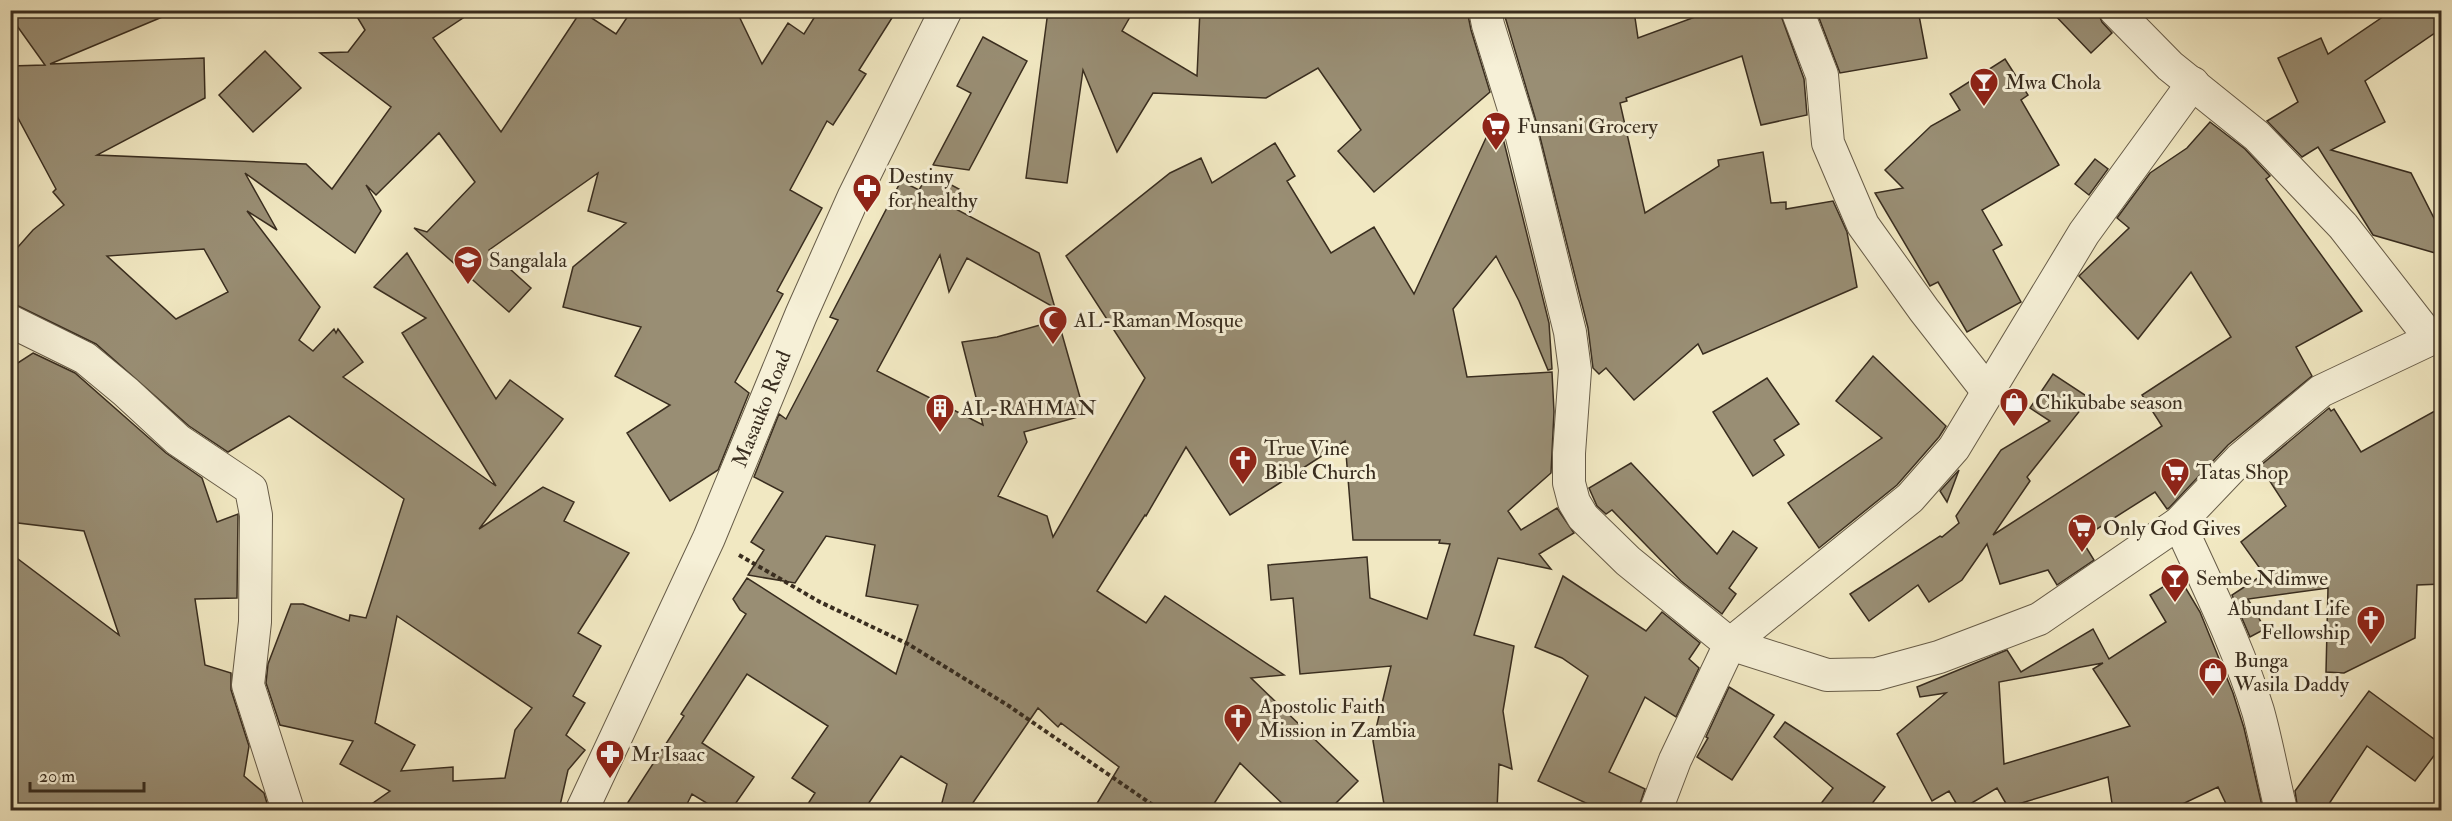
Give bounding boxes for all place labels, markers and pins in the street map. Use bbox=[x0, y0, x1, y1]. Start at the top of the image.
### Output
bar icon: Mwa Chola bbox=[1968, 66, 2000, 108]
place label: Mwa Chola bbox=[2005, 69, 2102, 96]
supermarket icon: Funsani Grocery bbox=[1480, 110, 1512, 152]
place label: Funsani Grocery bbox=[1517, 113, 1659, 140]
place label: Destiny for healthy bbox=[888, 163, 978, 214]
pharmacy icon: Destiny for healthy bbox=[851, 172, 883, 214]
school or university icon: Sangalala bbox=[452, 244, 484, 286]
place label: Sangalala bbox=[489, 247, 568, 274]
mosque icon: AL-Raman Mosque bbox=[1037, 304, 1069, 346]
place label: AL-Raman Mosque bbox=[1073, 307, 1243, 334]
shop icon: Chikubabe season bbox=[1998, 386, 2030, 428]
place label: Chikubabe season bbox=[2035, 389, 2183, 416]
building icon: AL-RAHMAN bbox=[924, 392, 956, 434]
place label: AL-RAHMAN bbox=[960, 395, 1097, 422]
place label: True Vine Bible Church bbox=[1264, 435, 1376, 486]
church icon: True Vine Bible Church bbox=[1227, 444, 1259, 486]
supermarket icon: Tatas Shop bbox=[2159, 456, 2191, 498]
place label: Tatas Shop bbox=[2196, 459, 2288, 486]
supermarket icon: Only God Gives bbox=[2066, 512, 2098, 554]
place label: Only God Gives bbox=[2103, 515, 2240, 542]
bar icon: Sembe Ndimwe bbox=[2159, 562, 2191, 604]
place label: Sembe Ndimwe bbox=[2196, 565, 2328, 592]
place label: Abundant Life Fellowship bbox=[2227, 595, 2350, 646]
church icon: Abundant Life Fellowship bbox=[2355, 604, 2387, 646]
place label: Bunga Wasila Daddy bbox=[2233, 647, 2350, 698]
shop icon: Bunga Wasila Daddy bbox=[2197, 656, 2229, 698]
place label: Apostolic Faith Mission in Zambia bbox=[1258, 693, 1416, 744]
church icon: Apostolic Faith Mission in Zambia bbox=[1222, 702, 1254, 744]
pharmacy icon: Mr Isaac bbox=[594, 738, 626, 780]
place label: Mr Isaac bbox=[631, 741, 706, 768]

